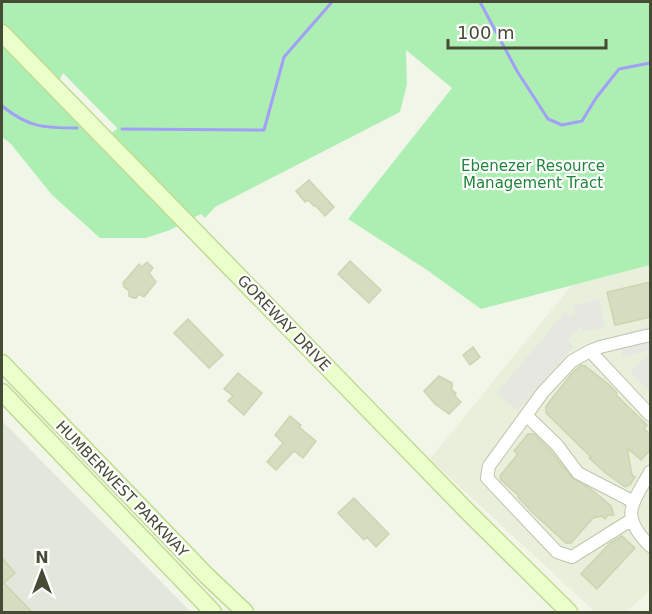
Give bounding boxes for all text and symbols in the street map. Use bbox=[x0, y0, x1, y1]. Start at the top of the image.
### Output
scale bar bbox=[448, 12, 606, 50]
text: 100 m bbox=[457, 22, 515, 43]
park label: Ebenezer Resource Management Tract bbox=[461, 157, 605, 192]
street label: GOREWAY DRIVE bbox=[234, 271, 334, 375]
street label: HUMBERWEST PARKWAY bbox=[52, 417, 193, 562]
north arrow bbox=[12, 542, 72, 602]
text: N bbox=[35, 548, 49, 567]

